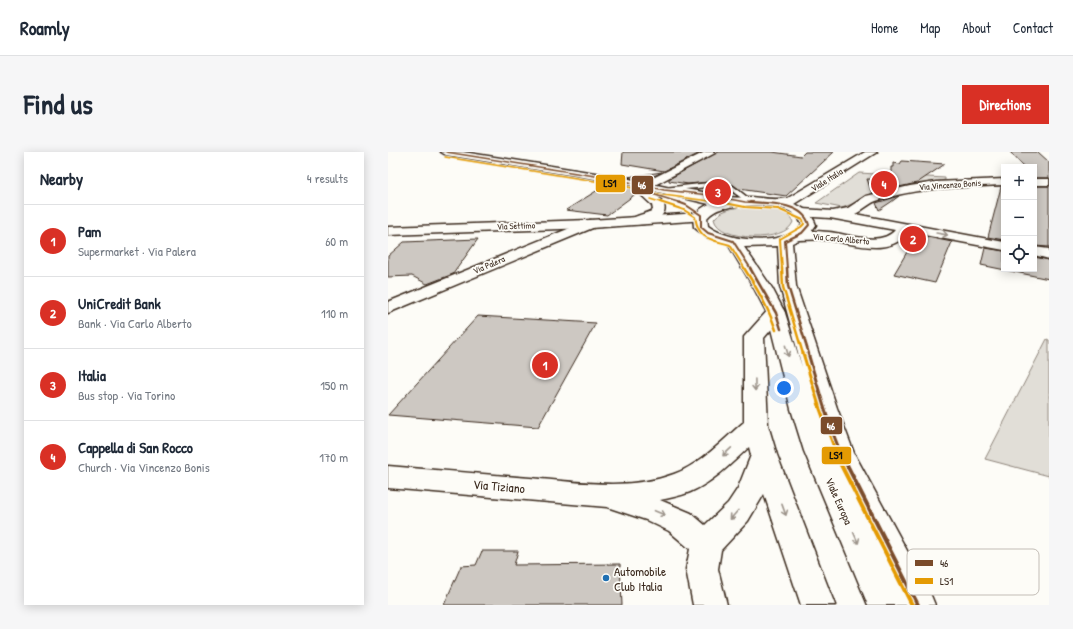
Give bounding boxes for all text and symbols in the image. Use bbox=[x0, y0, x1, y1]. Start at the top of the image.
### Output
text: Roamly bbox=[20, 15, 70, 41]
text: Home bbox=[871, 18, 898, 37]
text: Map bbox=[920, 18, 940, 37]
text: About bbox=[962, 18, 991, 37]
text: Contact bbox=[1013, 18, 1053, 37]
text: Find us bbox=[24, 85, 93, 123]
button: Directions bbox=[962, 85, 1049, 124]
map controls bbox=[1001, 164, 1037, 272]
button: + bbox=[1001, 164, 1037, 200]
street label: Viale Italia bbox=[809, 165, 846, 194]
text: Nearby bbox=[40, 167, 83, 190]
text: 4 results bbox=[307, 169, 348, 187]
pin: 4 bbox=[871, 169, 897, 199]
line badge: LS1 bbox=[595, 174, 626, 193]
line badge: 46 bbox=[631, 175, 654, 195]
text: LS1 bbox=[603, 176, 617, 190]
pin: 3 bbox=[705, 177, 731, 207]
street label: Via Vincenzo Bonis bbox=[919, 177, 982, 193]
text: 46 bbox=[638, 178, 647, 192]
button: − bbox=[1001, 200, 1037, 236]
street label: Via Settimo bbox=[497, 219, 536, 233]
text: Pam bbox=[78, 221, 101, 242]
pin: 2 bbox=[900, 224, 926, 254]
street label: Via Carlo Alberto bbox=[812, 231, 870, 247]
one-way arrow bbox=[935, 231, 948, 239]
text: 1 bbox=[51, 232, 55, 250]
text: 60 m bbox=[325, 232, 348, 250]
button: locate bbox=[1001, 236, 1037, 272]
text: Supermarket · Via Palera bbox=[78, 242, 196, 260]
street label: Via Palera bbox=[471, 253, 507, 277]
text: UniCredit Bank bbox=[78, 293, 161, 314]
text: 2 bbox=[50, 304, 56, 322]
text: 110 m bbox=[321, 304, 348, 322]
text: Bank · Via Carlo Alberto bbox=[78, 314, 192, 332]
one-way arrow bbox=[784, 344, 791, 357]
pin: 1 bbox=[532, 350, 558, 380]
text: Italia bbox=[78, 365, 106, 386]
text: 3 bbox=[50, 376, 56, 394]
text: 150 m bbox=[320, 376, 348, 394]
one-way arrow bbox=[751, 378, 759, 391]
your location bbox=[774, 378, 794, 398]
text: Bus stop · Via Torino bbox=[78, 386, 175, 404]
line badge: 46 bbox=[820, 416, 843, 435]
text: 46 bbox=[827, 419, 836, 433]
text: Cappella di San Rocco bbox=[78, 437, 193, 458]
line badge: LS1 bbox=[821, 446, 852, 465]
one-way arrow bbox=[722, 447, 732, 457]
text: 4 bbox=[51, 448, 55, 466]
text: 170 m bbox=[319, 448, 348, 466]
text: LS1 bbox=[829, 448, 843, 462]
text: Church · Via Vincenzo Bonis bbox=[78, 458, 210, 476]
street label: Via Tiziano bbox=[472, 475, 526, 497]
street label: Viale Europa bbox=[822, 475, 856, 527]
one-way arrow bbox=[780, 504, 788, 516]
one-way arrow bbox=[654, 510, 666, 518]
one-way arrow bbox=[730, 510, 739, 520]
one-way arrow bbox=[852, 532, 860, 544]
legend bbox=[907, 549, 1039, 595]
text: 46 bbox=[940, 556, 949, 570]
place label: Automobile Club Italia bbox=[614, 562, 666, 595]
marker: Automobile Club Italia bbox=[601, 573, 611, 583]
text: LS1 bbox=[940, 574, 953, 588]

